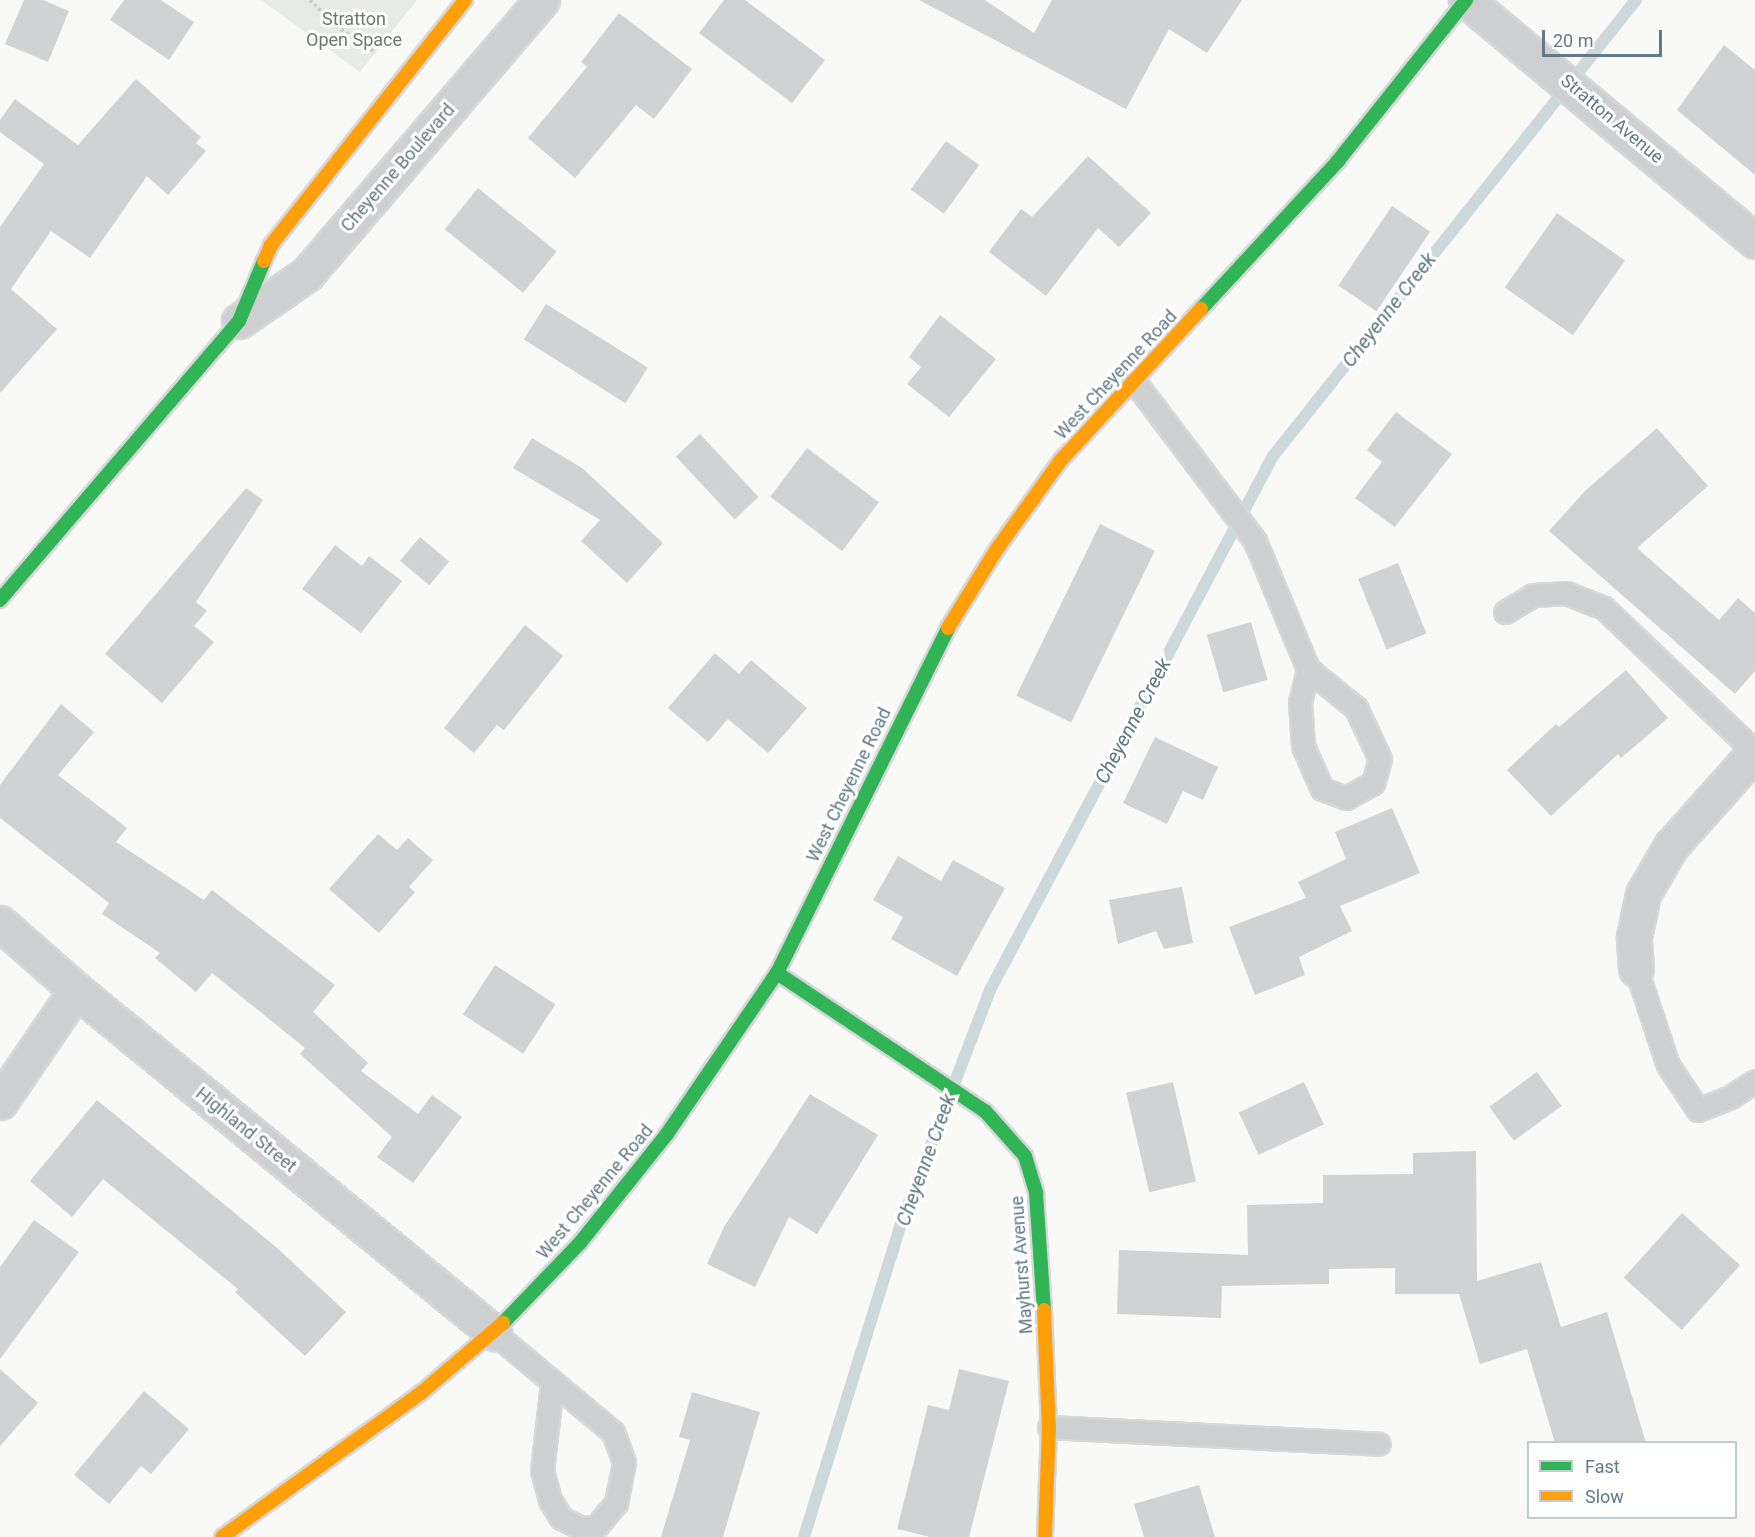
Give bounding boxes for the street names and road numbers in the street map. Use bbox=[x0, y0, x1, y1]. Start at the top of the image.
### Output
street label: Stratton Avenue bbox=[1556, 70, 1668, 168]
street label: Cheyenne Boulevard bbox=[337, 100, 459, 236]
street label: West Cheyenne Road bbox=[1050, 306, 1182, 444]
street label: West Cheyenne Road bbox=[802, 704, 896, 866]
street label: Highland Street bbox=[191, 1083, 301, 1177]
street label: West Cheyenne Road bbox=[532, 1120, 658, 1264]
street label: Mayhurst Avenue bbox=[1006, 1195, 1038, 1335]

